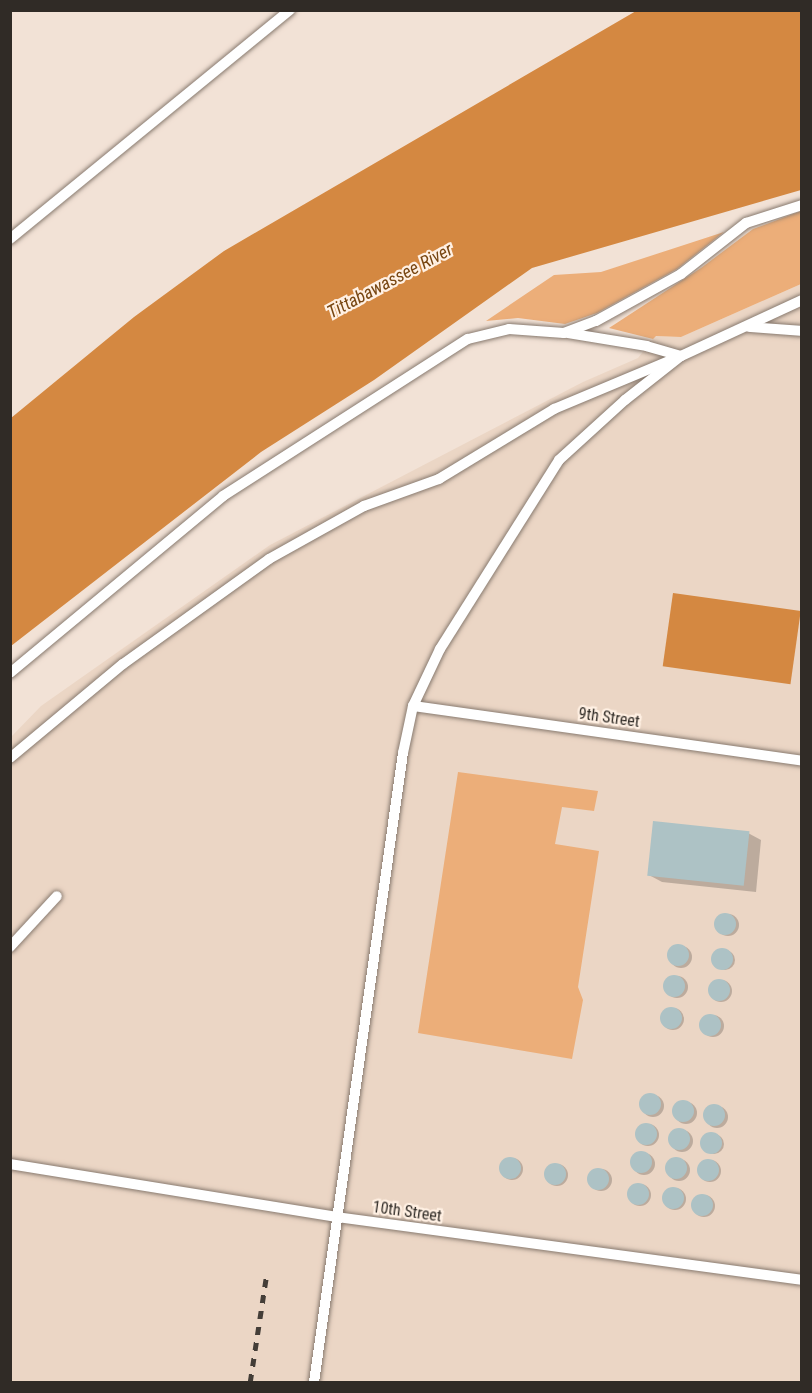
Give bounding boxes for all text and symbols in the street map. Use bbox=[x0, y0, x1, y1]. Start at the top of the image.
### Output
water label: Tittabawassee River bbox=[324, 239, 456, 323]
street label: 9th Street bbox=[577, 704, 641, 732]
street label: 10th Street bbox=[371, 1198, 443, 1226]

